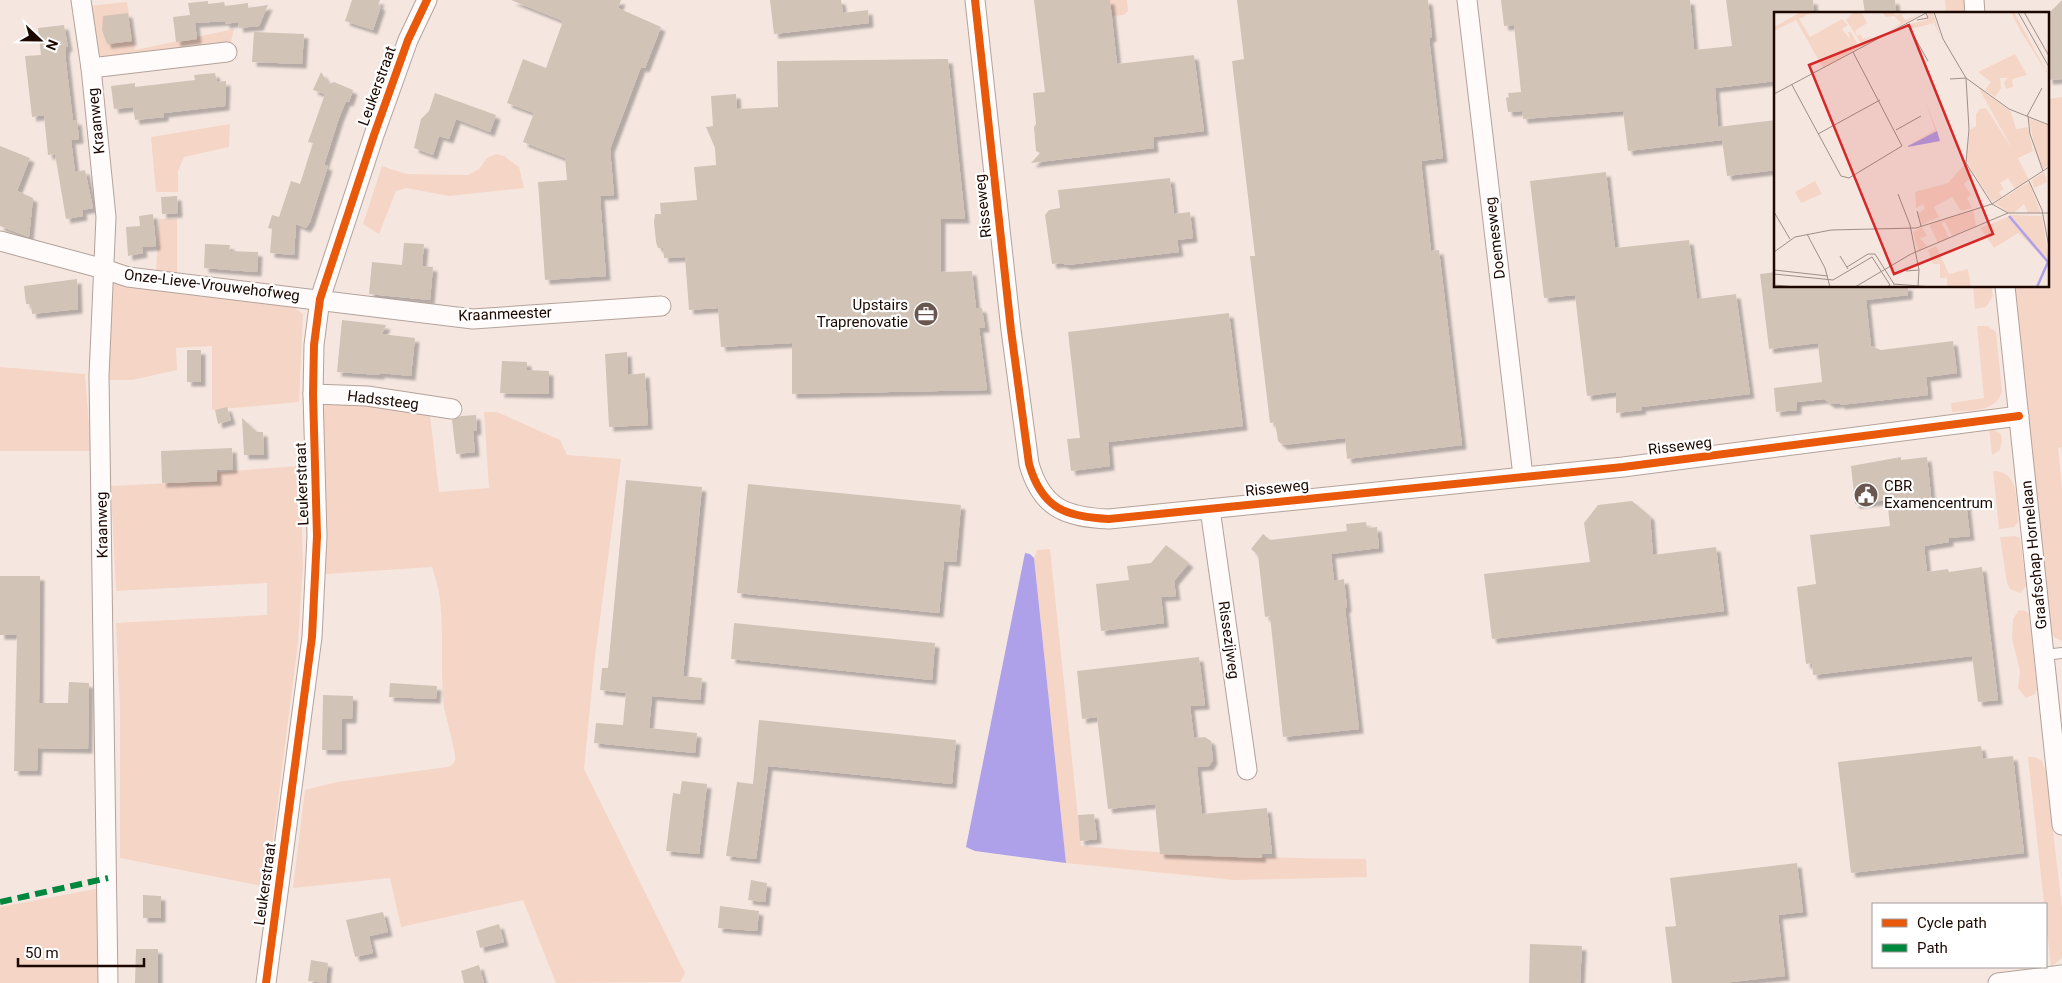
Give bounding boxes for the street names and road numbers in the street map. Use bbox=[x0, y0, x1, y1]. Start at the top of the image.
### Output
street label: Leukerstraat bbox=[354, 44, 400, 128]
street label: Kraanweg bbox=[84, 87, 108, 155]
street label: Risseweg bbox=[971, 173, 995, 239]
street label: Doemesweg bbox=[1481, 196, 1509, 280]
street label: Onze-Lieve-Vrouwehofweg bbox=[123, 265, 301, 305]
street label: Kraanmeester bbox=[458, 303, 552, 325]
street label: Hadssteeg bbox=[346, 387, 420, 413]
street label: Risseweg bbox=[1647, 433, 1713, 459]
street label: Leukerstraat bbox=[292, 442, 312, 526]
street label: Risseweg bbox=[1244, 476, 1310, 500]
street label: Graafschap Hornelaan bbox=[2017, 480, 2051, 630]
street label: Kraanweg bbox=[92, 492, 112, 558]
street label: Rissezijweg bbox=[1215, 600, 1243, 680]
street label: Leukerstraat bbox=[250, 841, 280, 927]

